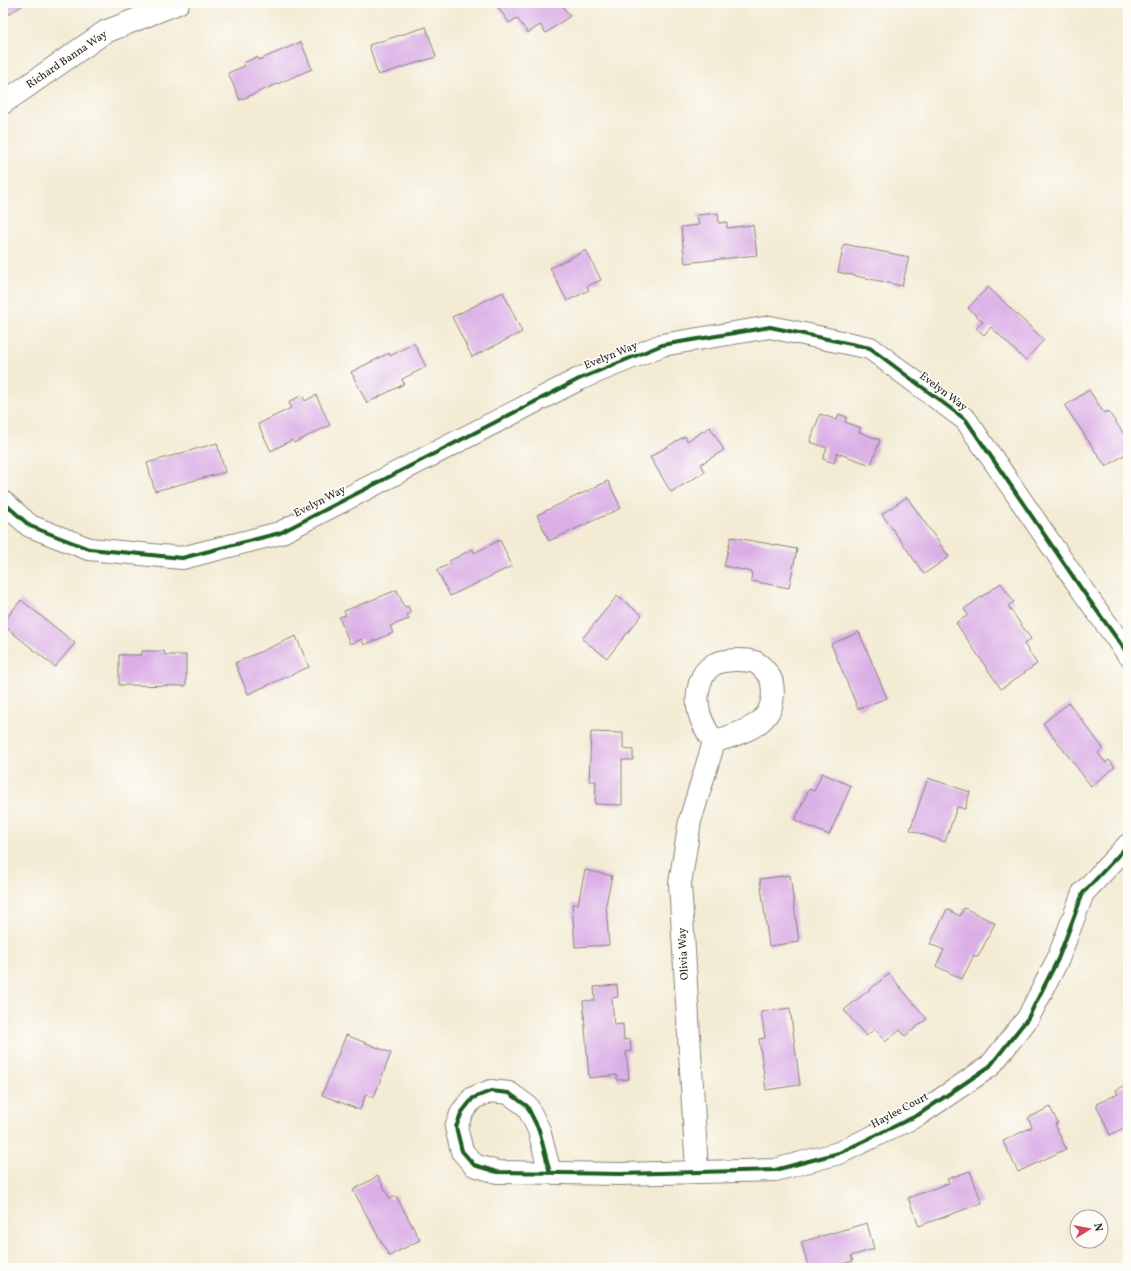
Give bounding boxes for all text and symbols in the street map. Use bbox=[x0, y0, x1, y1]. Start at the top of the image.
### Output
street label: Richard Banna Way bbox=[24, 27, 110, 93]
street label: Evelyn Way bbox=[582, 338, 640, 374]
street label: Evelyn Way bbox=[916, 369, 970, 415]
street label: Evelyn Way bbox=[291, 482, 349, 522]
street label: Olivia Way bbox=[675, 927, 693, 981]
street label: Haylee Court bbox=[869, 1090, 931, 1132]
north arrow bbox=[1069, 1209, 1109, 1249]
text: N bbox=[1089, 1222, 1105, 1233]

